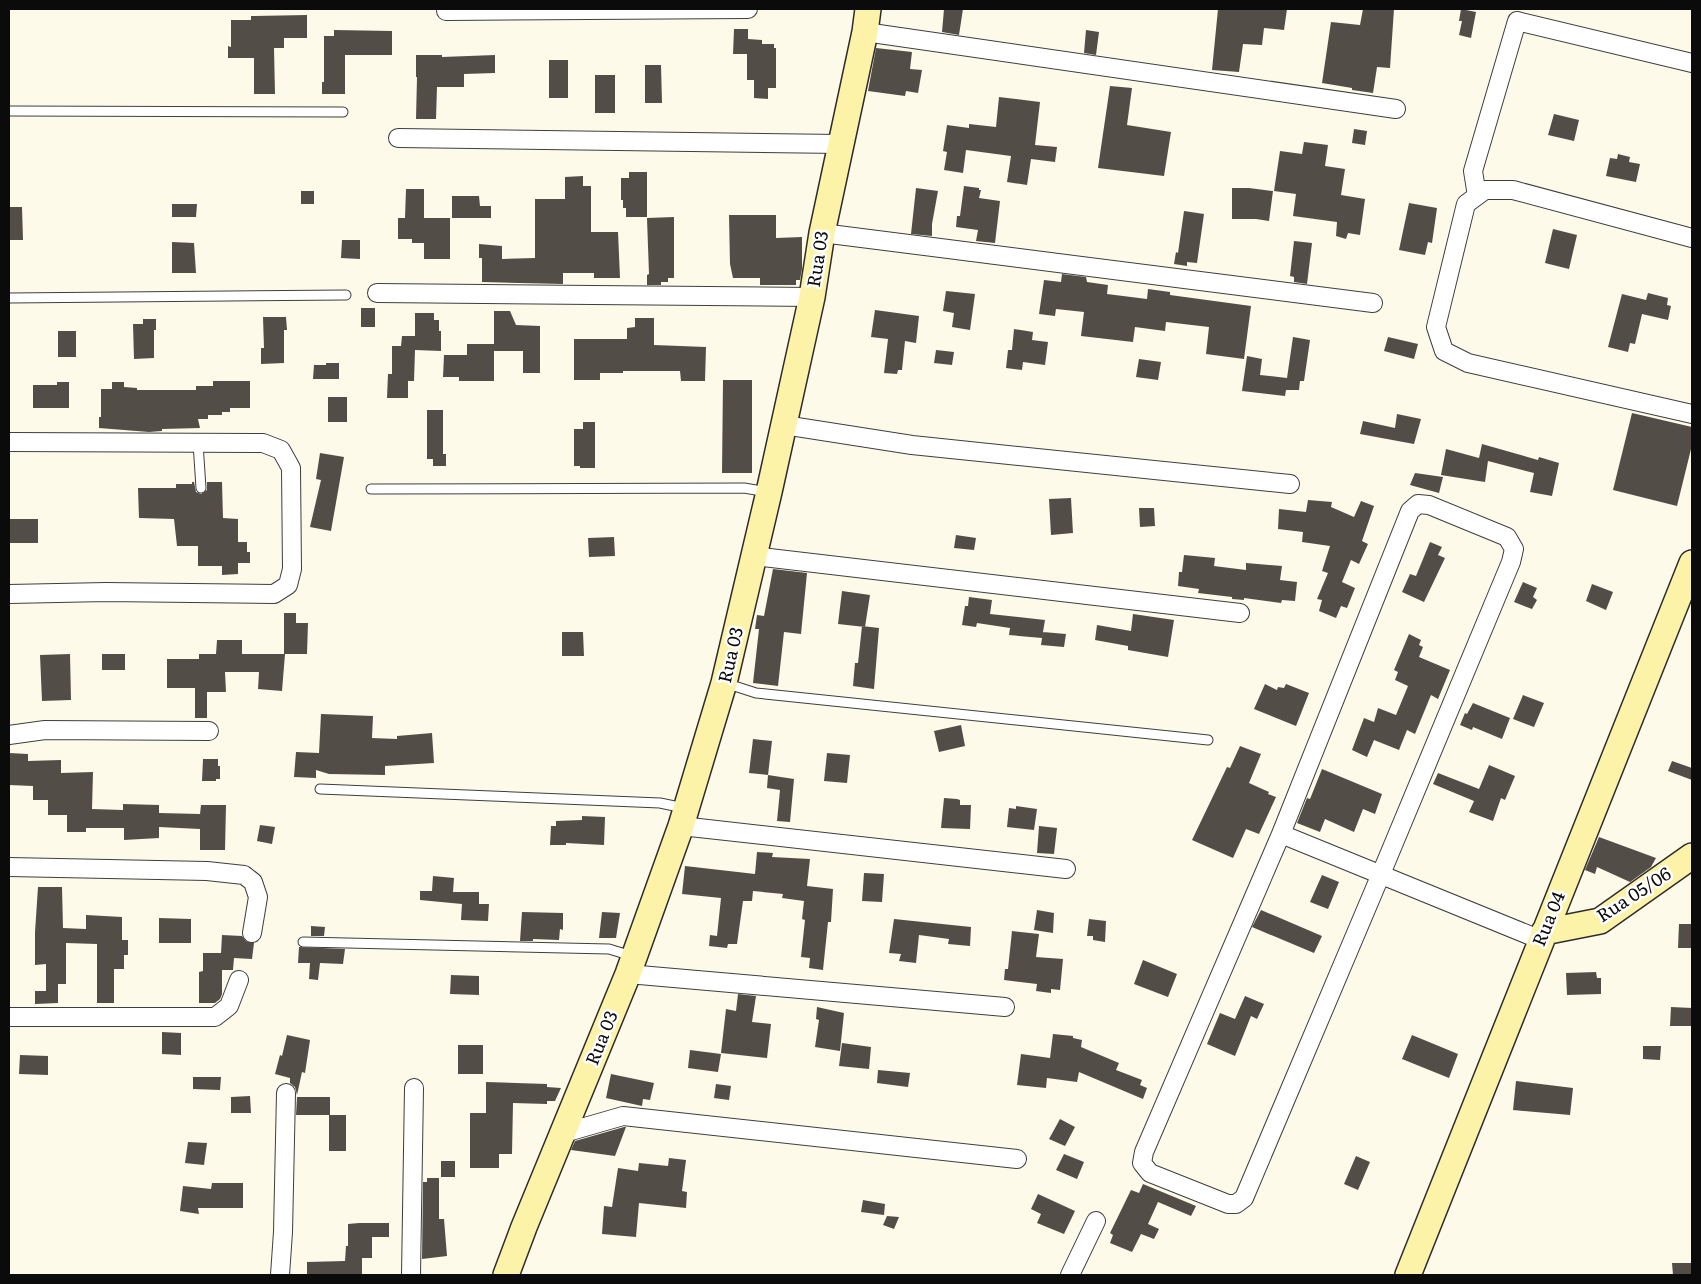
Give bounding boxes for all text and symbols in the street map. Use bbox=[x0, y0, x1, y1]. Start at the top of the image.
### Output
street label: Rua 03 bbox=[799, 229, 834, 289]
street label: Rua 03 bbox=[710, 624, 749, 685]
street label: Rua 05/06 bbox=[1590, 859, 1676, 928]
street label: Rua 04 bbox=[1524, 887, 1571, 950]
street label: Rua 03 bbox=[577, 1006, 624, 1069]

